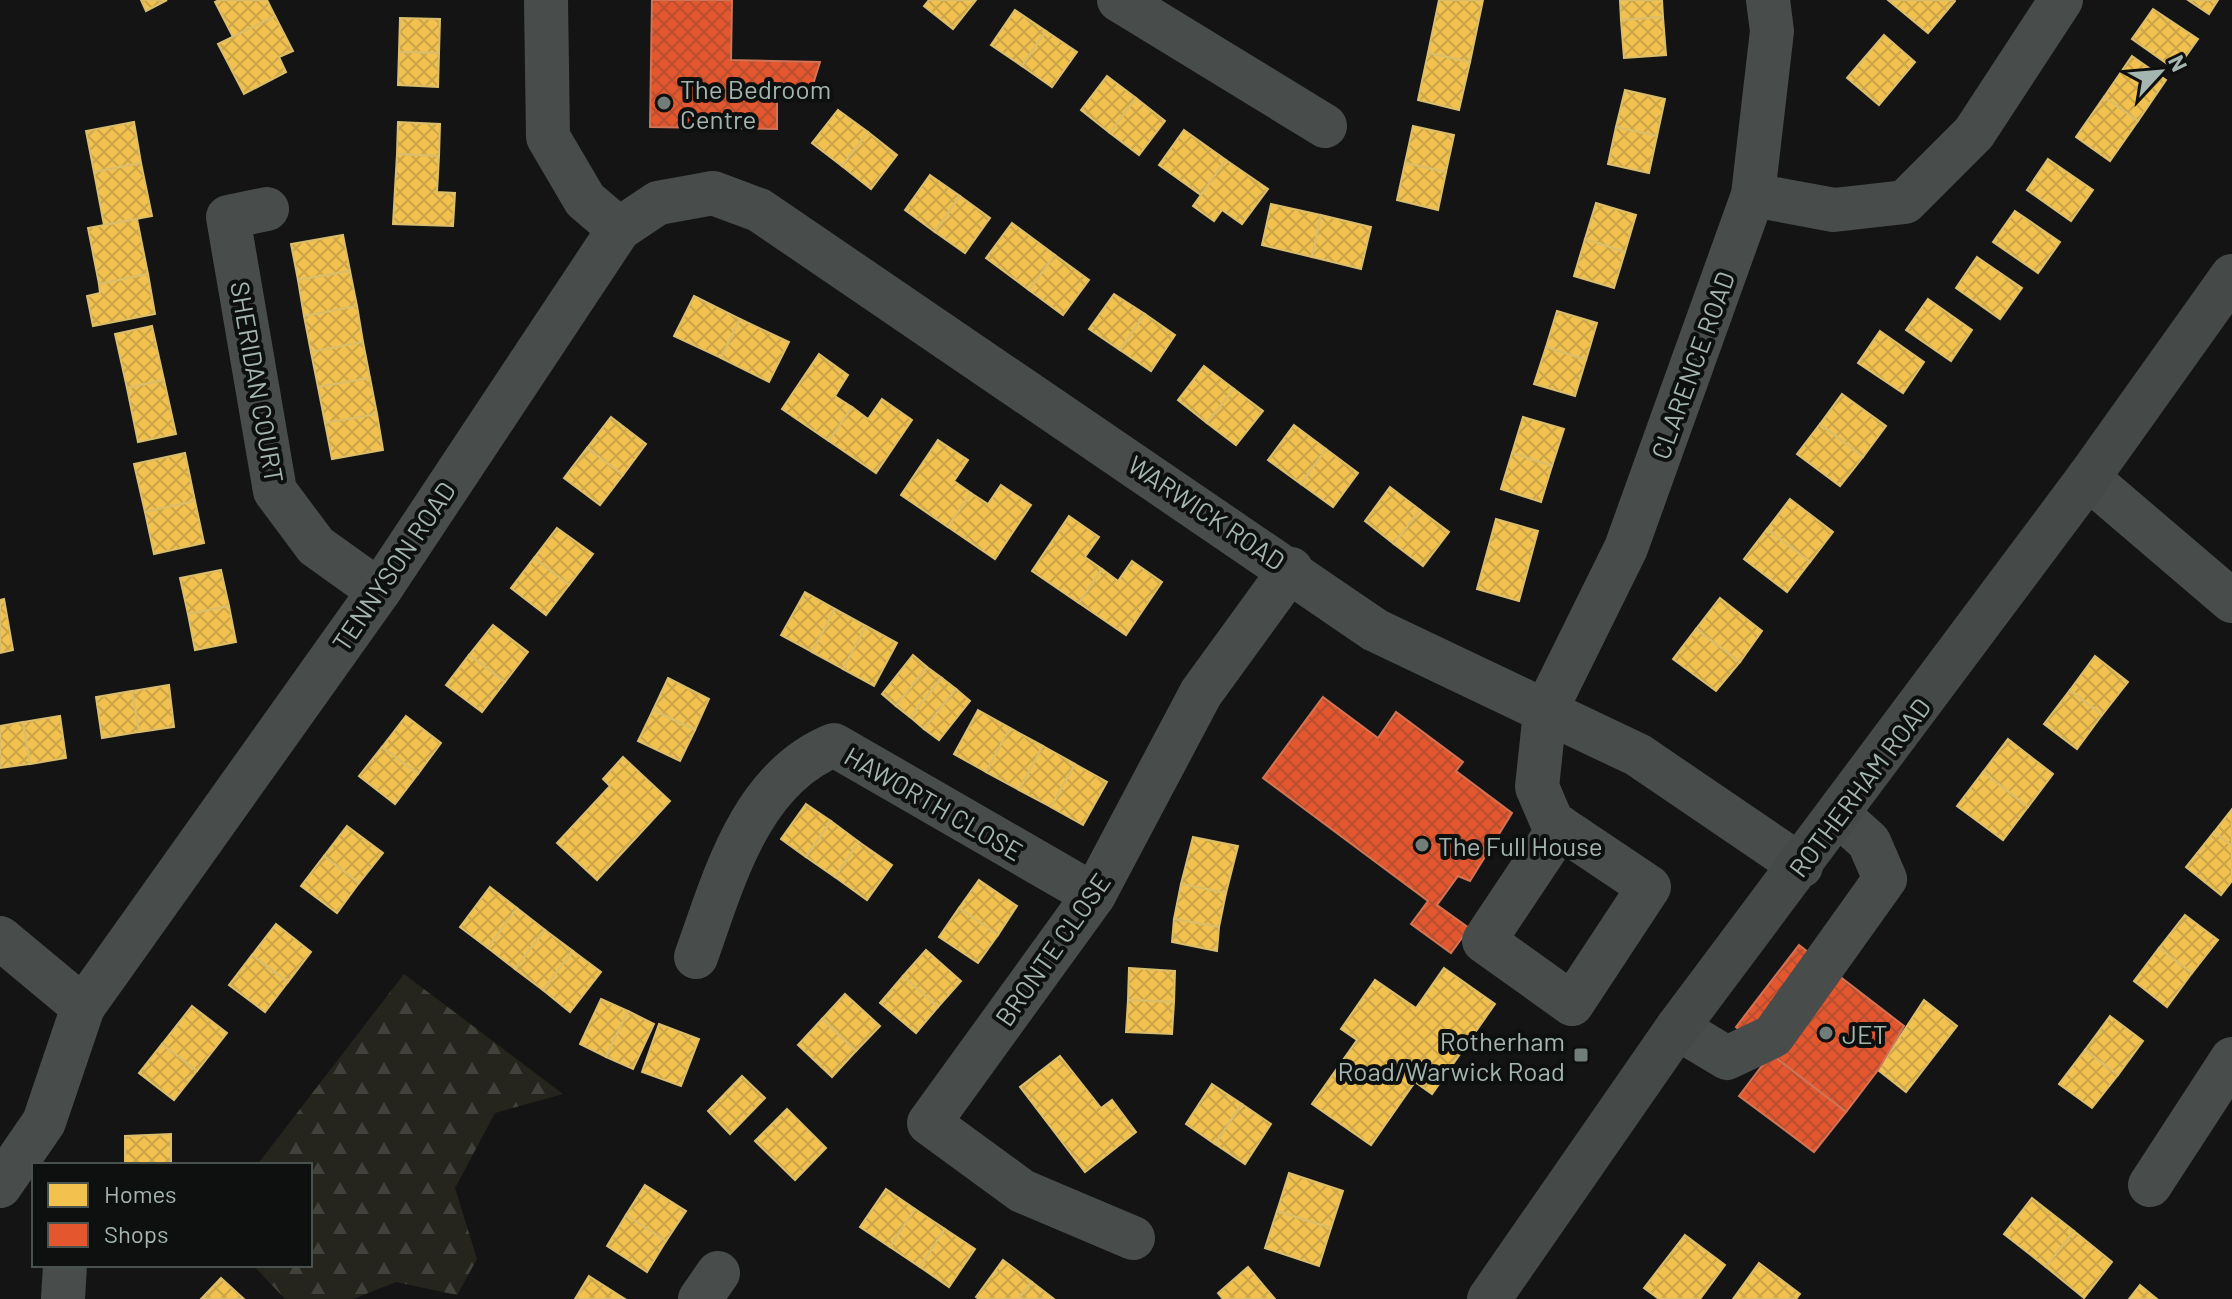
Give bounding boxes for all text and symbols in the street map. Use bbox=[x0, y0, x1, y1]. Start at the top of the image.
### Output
north arrow bbox=[2120, 32, 2200, 112]
text: N bbox=[2164, 51, 2194, 75]
place label: The Bedroom Centre bbox=[680, 73, 831, 134]
marker: The Bedroom Centre bbox=[655, 94, 673, 112]
street label: CLARENCE ROAD bbox=[1644, 267, 1740, 463]
street label: SHERIDAN COURT bbox=[225, 279, 291, 485]
street label: WARWICK ROAD bbox=[1123, 448, 1291, 576]
street label: TENNYSON ROAD bbox=[325, 475, 461, 657]
street label: ROTHERHAM ROAD bbox=[1782, 691, 1936, 883]
street label: HAWORTH CLOSE bbox=[839, 739, 1029, 867]
place label: The Full House bbox=[1438, 830, 1603, 861]
marker: The Full House bbox=[1413, 836, 1431, 854]
street label: BRONTE CLOSE bbox=[988, 867, 1116, 1031]
place label: JET bbox=[1842, 1018, 1888, 1049]
marker: JET bbox=[1817, 1024, 1835, 1042]
place label: Rotherham Road/Warwick Road bbox=[1337, 1025, 1565, 1086]
marker: Rotherham Road/Warwick Road bbox=[1572, 1046, 1590, 1064]
legend bbox=[32, 1163, 312, 1267]
text: Homes bbox=[104, 1179, 177, 1208]
text: Shops bbox=[104, 1219, 169, 1248]

